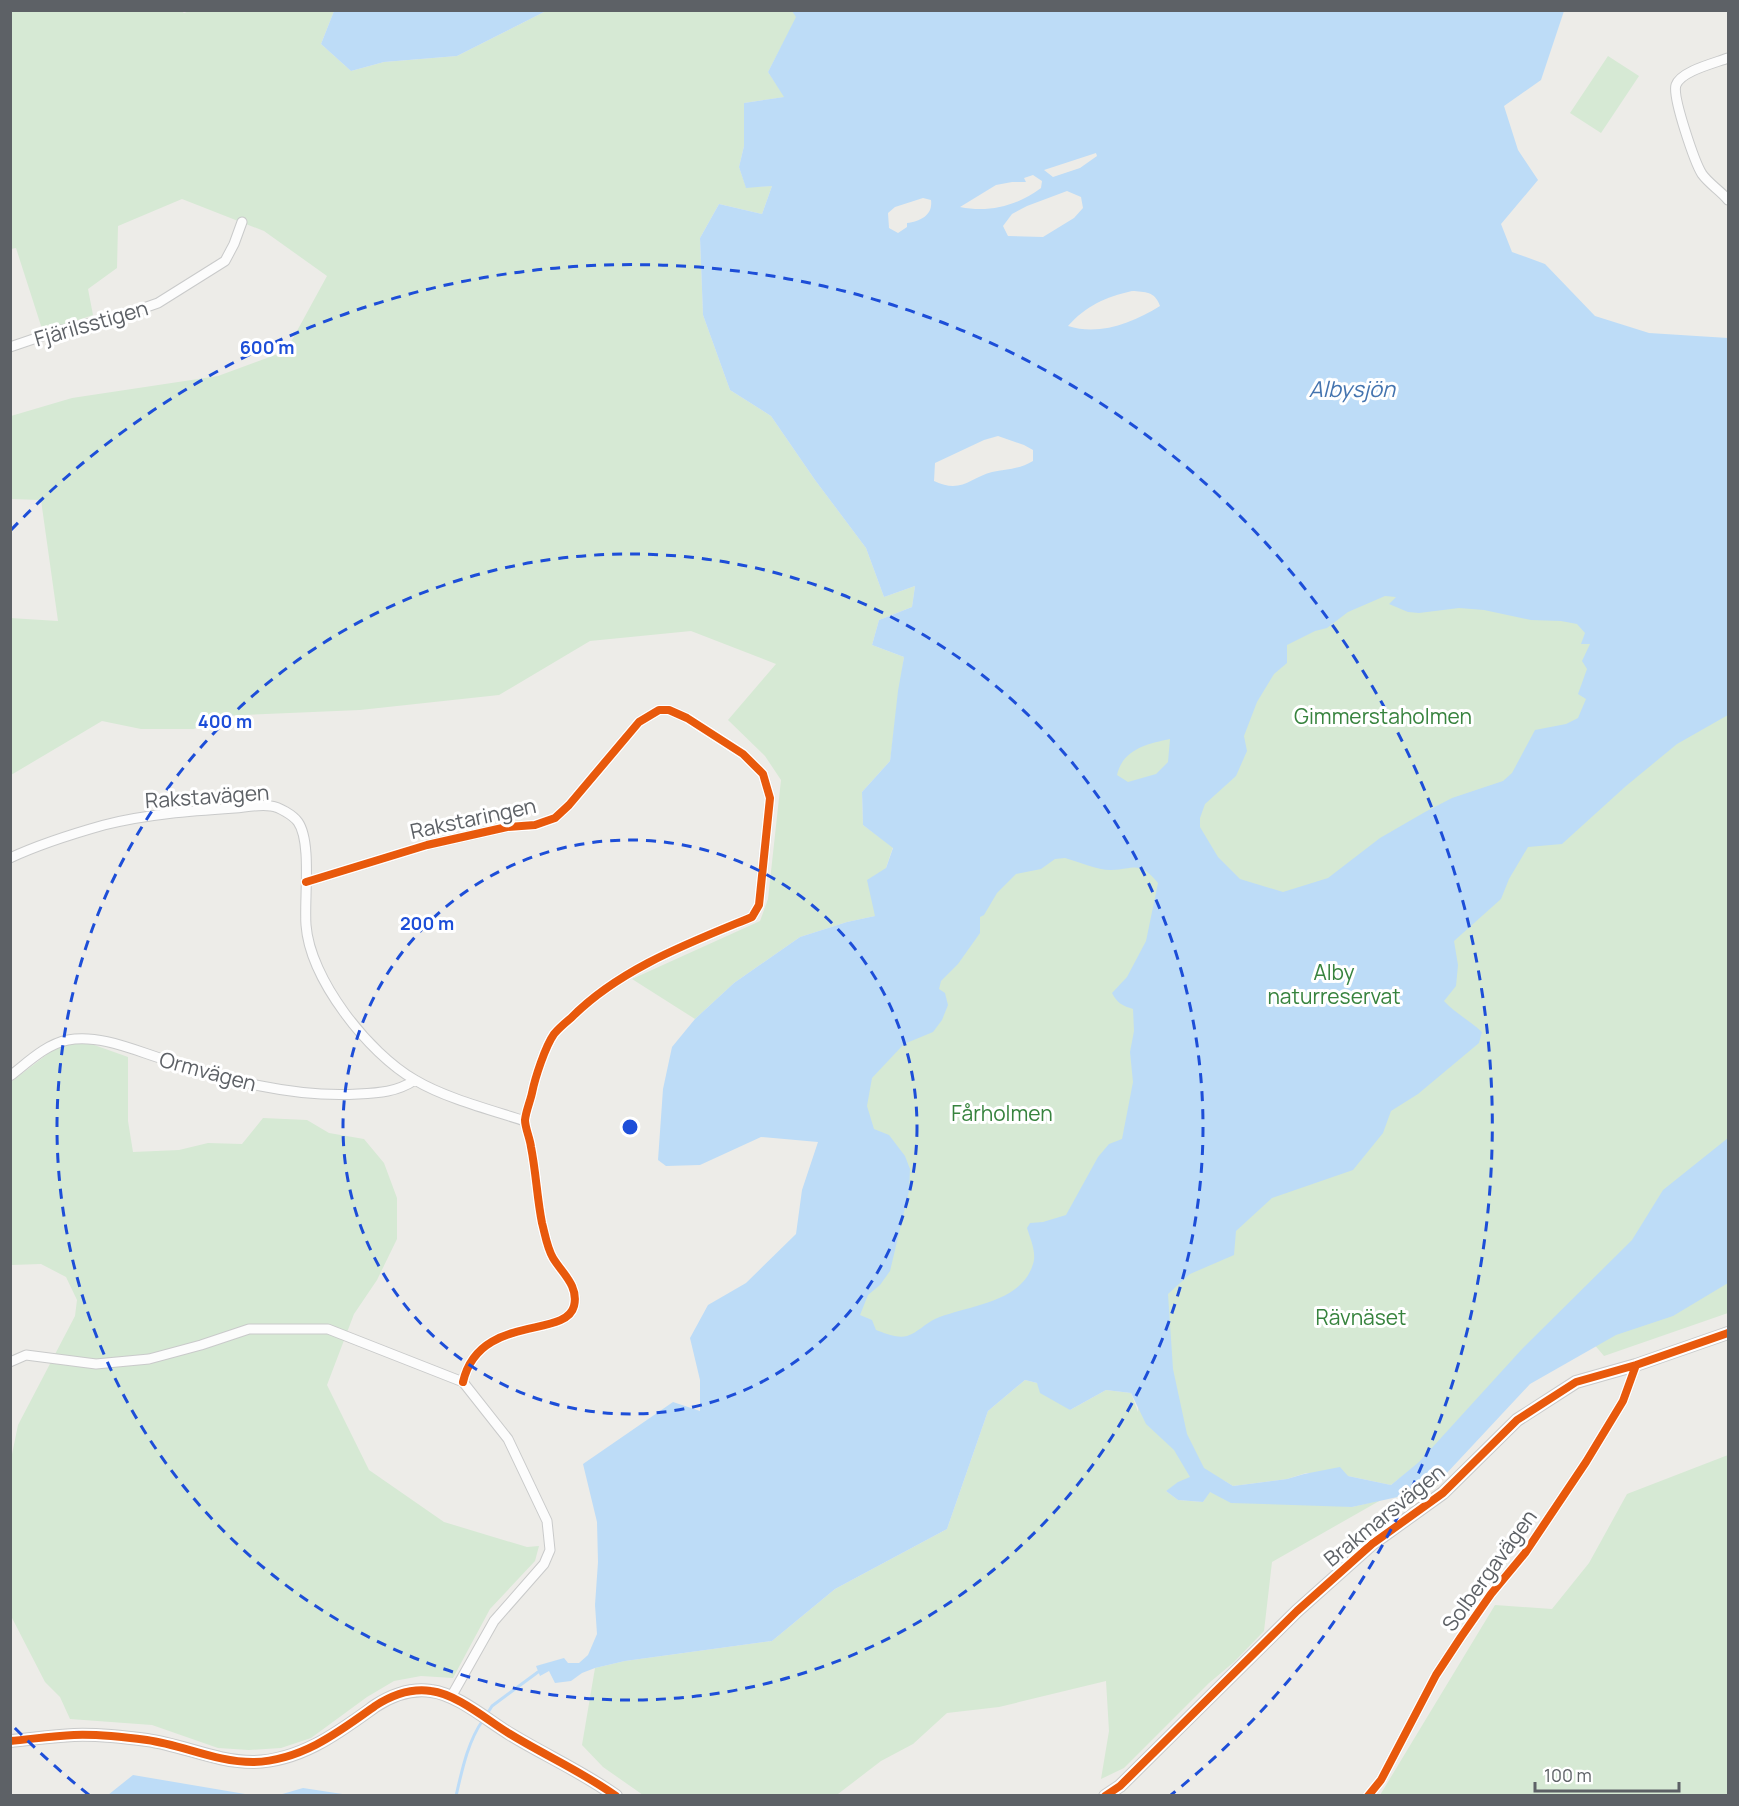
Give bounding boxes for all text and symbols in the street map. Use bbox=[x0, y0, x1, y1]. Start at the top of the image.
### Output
street label: Fjärilsstigen bbox=[31, 293, 151, 353]
text: 600 m bbox=[240, 335, 294, 359]
water label: Albysjön bbox=[1309, 374, 1396, 404]
park label: Gimmerstaholmen bbox=[1294, 702, 1472, 730]
text: 400 m bbox=[198, 709, 252, 733]
street label: Rakstavägen bbox=[144, 778, 270, 814]
street label: Rakstaringen bbox=[407, 791, 539, 845]
text: 200 m bbox=[400, 911, 454, 935]
park label: Alby naturreservat bbox=[1267, 958, 1401, 1010]
street label: Ormvägen bbox=[156, 1045, 260, 1097]
park label: Fårholmen bbox=[951, 1099, 1053, 1127]
centre of rings bbox=[620, 1117, 640, 1137]
park label: Rävnäset bbox=[1315, 1303, 1407, 1331]
street label: Brakmarsvägen bbox=[1318, 1458, 1450, 1572]
street label: Solbergavägen bbox=[1435, 1503, 1543, 1637]
scale bar bbox=[1535, 1755, 1679, 1793]
text: 100 m bbox=[1544, 1763, 1592, 1787]

